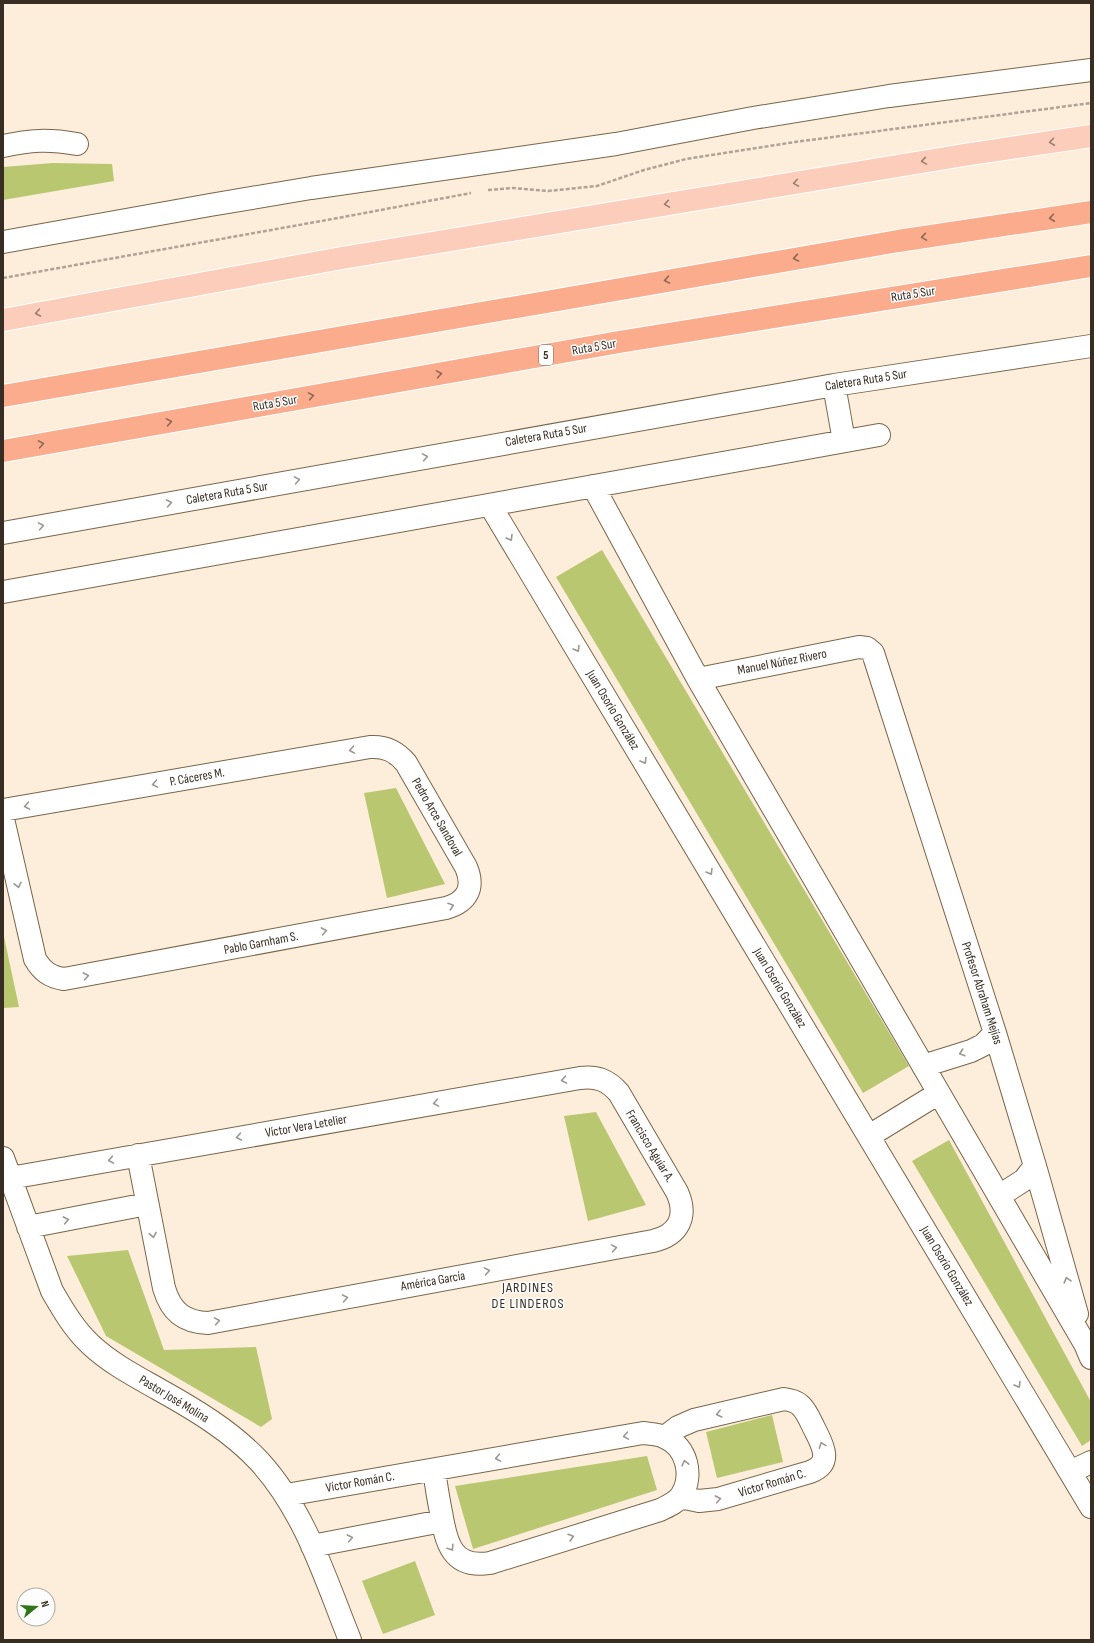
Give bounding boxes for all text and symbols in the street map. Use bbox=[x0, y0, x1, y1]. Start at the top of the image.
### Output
one-way arrow bbox=[1049, 137, 1055, 146]
one-way arrow bbox=[921, 156, 927, 165]
one-way arrow bbox=[793, 178, 799, 186]
one-way arrow bbox=[664, 199, 670, 208]
one-way arrow bbox=[1049, 213, 1055, 222]
one-way arrow bbox=[921, 232, 927, 241]
one-way arrow bbox=[793, 254, 799, 262]
one-way arrow bbox=[664, 275, 671, 284]
street label: Ruta 5 Sur bbox=[890, 283, 936, 305]
one-way arrow bbox=[35, 309, 42, 317]
street label: Ruta 5 Sur bbox=[571, 335, 618, 359]
road number: 5 bbox=[539, 345, 553, 365]
street label: Caletera Ruta 5 Sur bbox=[824, 366, 908, 394]
one-way arrow bbox=[436, 370, 442, 379]
street label: Ruta 5 Sur bbox=[252, 391, 299, 415]
one-way arrow bbox=[308, 393, 314, 401]
one-way arrow bbox=[166, 418, 172, 426]
street label: Caletera Ruta 5 Sur bbox=[504, 420, 588, 450]
one-way arrow bbox=[38, 441, 45, 449]
one-way arrow bbox=[422, 453, 428, 462]
one-way arrow bbox=[294, 476, 300, 485]
street label: Caletera Ruta 5 Sur bbox=[185, 478, 269, 508]
one-way arrow bbox=[166, 499, 172, 508]
one-way arrow bbox=[38, 522, 44, 531]
one-way arrow bbox=[505, 534, 512, 541]
one-way arrow bbox=[572, 645, 579, 652]
street label: Manuel Núñez Rivero bbox=[736, 646, 828, 678]
street label: Juan Osorio González bbox=[582, 666, 643, 753]
one-way arrow bbox=[349, 745, 355, 754]
one-way arrow bbox=[639, 757, 646, 764]
street label: P. Cáceres M. bbox=[168, 764, 226, 790]
street label: Pedro Arce Sandoval bbox=[408, 775, 466, 859]
one-way arrow bbox=[152, 779, 158, 788]
one-way arrow bbox=[24, 801, 30, 810]
one-way arrow bbox=[706, 868, 713, 875]
one-way arrow bbox=[13, 881, 21, 888]
one-way arrow bbox=[447, 902, 454, 911]
one-way arrow bbox=[320, 927, 327, 936]
street label: Pablo Garnham S. bbox=[223, 928, 299, 958]
street label: Profesor Abraham Mejías bbox=[958, 940, 1006, 1047]
street label: Juan Osorio González bbox=[749, 944, 810, 1031]
one-way arrow bbox=[83, 972, 89, 981]
one-way arrow bbox=[959, 1049, 966, 1057]
one-way arrow bbox=[561, 1075, 568, 1084]
one-way arrow bbox=[433, 1098, 439, 1107]
street label: Francisco Aguiar A. bbox=[622, 1107, 678, 1185]
street label: Víctor Vera Letelier bbox=[264, 1111, 348, 1141]
one-way arrow bbox=[236, 1133, 243, 1141]
one-way arrow bbox=[108, 1155, 114, 1164]
one-way arrow bbox=[63, 1216, 70, 1224]
street label: Juan Osorio González bbox=[916, 1222, 977, 1309]
one-way arrow bbox=[148, 1232, 157, 1238]
one-way arrow bbox=[611, 1244, 617, 1253]
street label: América García bbox=[399, 1267, 467, 1295]
one-way arrow bbox=[483, 1268, 490, 1276]
one-way arrow bbox=[1063, 1276, 1072, 1283]
district label: JARDINES DE LINDEROS bbox=[492, 1279, 564, 1312]
one-way arrow bbox=[342, 1294, 348, 1302]
one-way arrow bbox=[214, 1318, 220, 1326]
street label: Pastor José Molina bbox=[136, 1372, 212, 1426]
one-way arrow bbox=[1014, 1381, 1021, 1388]
one-way arrow bbox=[716, 1409, 722, 1417]
one-way arrow bbox=[623, 1431, 630, 1440]
one-way arrow bbox=[818, 1442, 826, 1449]
one-way arrow bbox=[495, 1454, 501, 1462]
one-way arrow bbox=[682, 1460, 690, 1467]
street label: Víctor Román C. bbox=[736, 1465, 808, 1501]
street label: Víctor Román C. bbox=[324, 1468, 396, 1496]
one-way arrow bbox=[715, 1495, 721, 1503]
one-way arrow bbox=[567, 1533, 574, 1542]
one-way arrow bbox=[347, 1535, 354, 1543]
one-way arrow bbox=[446, 1544, 453, 1551]
north arrow bbox=[16, 1587, 56, 1627]
text: N bbox=[38, 1599, 52, 1609]

